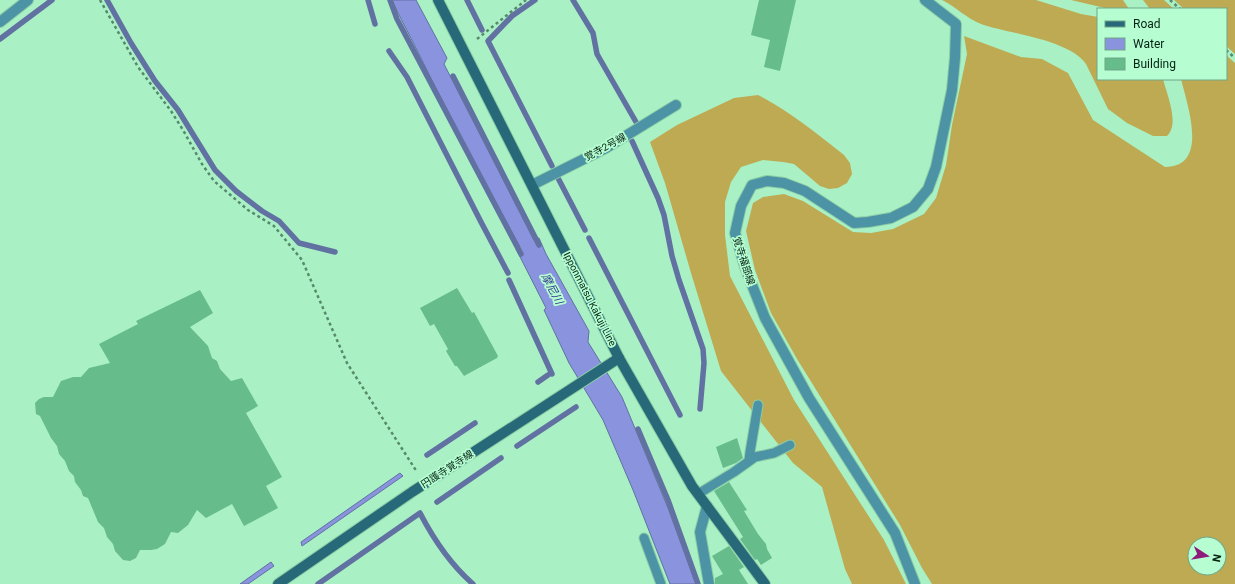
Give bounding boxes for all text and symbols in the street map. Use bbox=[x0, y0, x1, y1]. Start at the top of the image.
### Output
legend bbox=[1097, 8, 1227, 80]
text: Road bbox=[1133, 17, 1161, 31]
text: Water bbox=[1133, 37, 1164, 51]
text: Building bbox=[1133, 57, 1176, 71]
street label: 覚寺2号線 bbox=[582, 131, 628, 163]
street label: 覚寺福部線 bbox=[731, 236, 757, 286]
street label: Ipponmatsu Kakuji Line bbox=[561, 250, 619, 348]
water label: 摩尼川 bbox=[539, 271, 566, 308]
street label: 円護寺覚寺線 bbox=[419, 448, 475, 490]
north arrow bbox=[1187, 536, 1227, 576]
text: N bbox=[1209, 553, 1223, 563]

